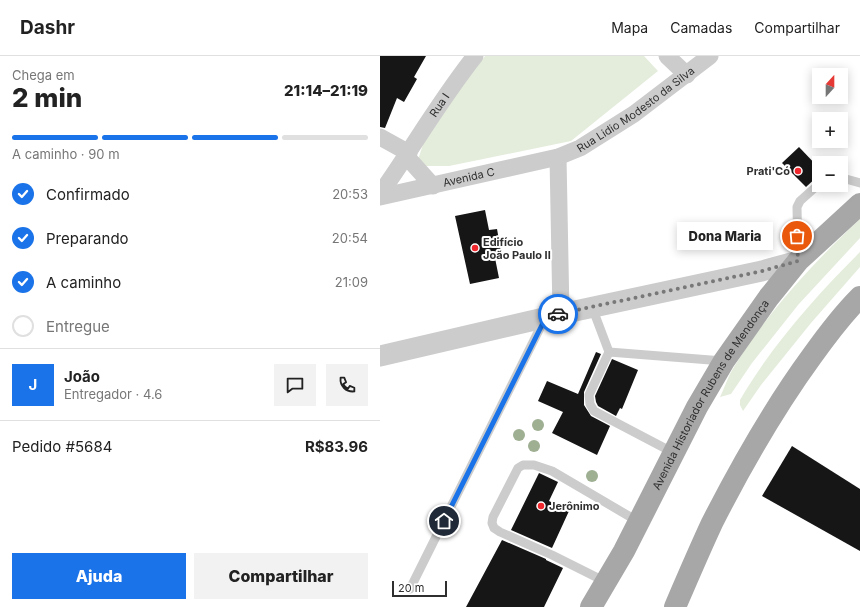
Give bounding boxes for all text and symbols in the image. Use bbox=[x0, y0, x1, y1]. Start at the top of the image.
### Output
text: Dashr bbox=[20, 16, 75, 39]
text: Mapa bbox=[611, 19, 648, 36]
text: Camadas bbox=[670, 19, 732, 36]
text: Compartilhar bbox=[754, 19, 840, 36]
street label: Rua Lidio Modesto da Silva bbox=[574, 63, 697, 155]
text: Chega em bbox=[12, 67, 75, 83]
north arrow bbox=[812, 68, 848, 104]
map controls bbox=[812, 68, 848, 192]
text: 21:14–21:19 bbox=[284, 81, 368, 100]
text: 2 min bbox=[12, 82, 82, 113]
street label: Rua I bbox=[426, 90, 452, 120]
button: + bbox=[812, 112, 848, 148]
text: A caminho · 90 m bbox=[12, 146, 120, 162]
button: − bbox=[812, 156, 848, 192]
street label: Avenida C bbox=[442, 164, 496, 190]
place label: Prati'Có bbox=[747, 164, 790, 178]
marker: Prati'Có bbox=[793, 166, 803, 176]
icon: check bbox=[12, 183, 34, 205]
text: Confirmado bbox=[46, 185, 130, 204]
text: 20:53 bbox=[332, 186, 368, 202]
pin bbox=[780, 219, 814, 253]
callout: Dona Maria bbox=[677, 222, 773, 250]
icon: bag bbox=[786, 225, 808, 247]
icon: check bbox=[12, 227, 34, 249]
text: Dona Maria bbox=[689, 228, 761, 244]
text: Preparando bbox=[46, 229, 129, 248]
text: 20:54 bbox=[332, 230, 368, 246]
place label: Edifício João Paulo II bbox=[483, 235, 551, 262]
marker: Edifício João Paulo II bbox=[470, 243, 480, 253]
icon: check bbox=[12, 271, 34, 293]
text: A caminho bbox=[46, 273, 121, 292]
text: 21:09 bbox=[335, 274, 368, 290]
courier bbox=[538, 294, 578, 334]
street label: Avenida Historiador Rubens de Mendonça bbox=[649, 297, 772, 492]
icon: car bbox=[547, 303, 569, 325]
text: Entregue bbox=[46, 317, 110, 336]
button: chat bbox=[274, 364, 316, 406]
button: phone bbox=[326, 364, 368, 406]
text: João bbox=[64, 367, 100, 386]
text: J bbox=[29, 375, 37, 394]
text: Entregador · 4.6 bbox=[64, 386, 162, 402]
text: Pedido #5684 bbox=[12, 437, 112, 456]
text: R$83.96 bbox=[305, 437, 368, 456]
place label: Jerônimo bbox=[549, 499, 600, 513]
marker: Jerônimo bbox=[536, 501, 546, 511]
pin bbox=[427, 504, 461, 538]
icon: home bbox=[433, 510, 455, 532]
button: Ajuda bbox=[12, 553, 186, 599]
button: Compartilhar bbox=[194, 553, 368, 599]
scale bar bbox=[392, 579, 447, 598]
text: 20 m bbox=[398, 581, 424, 595]

